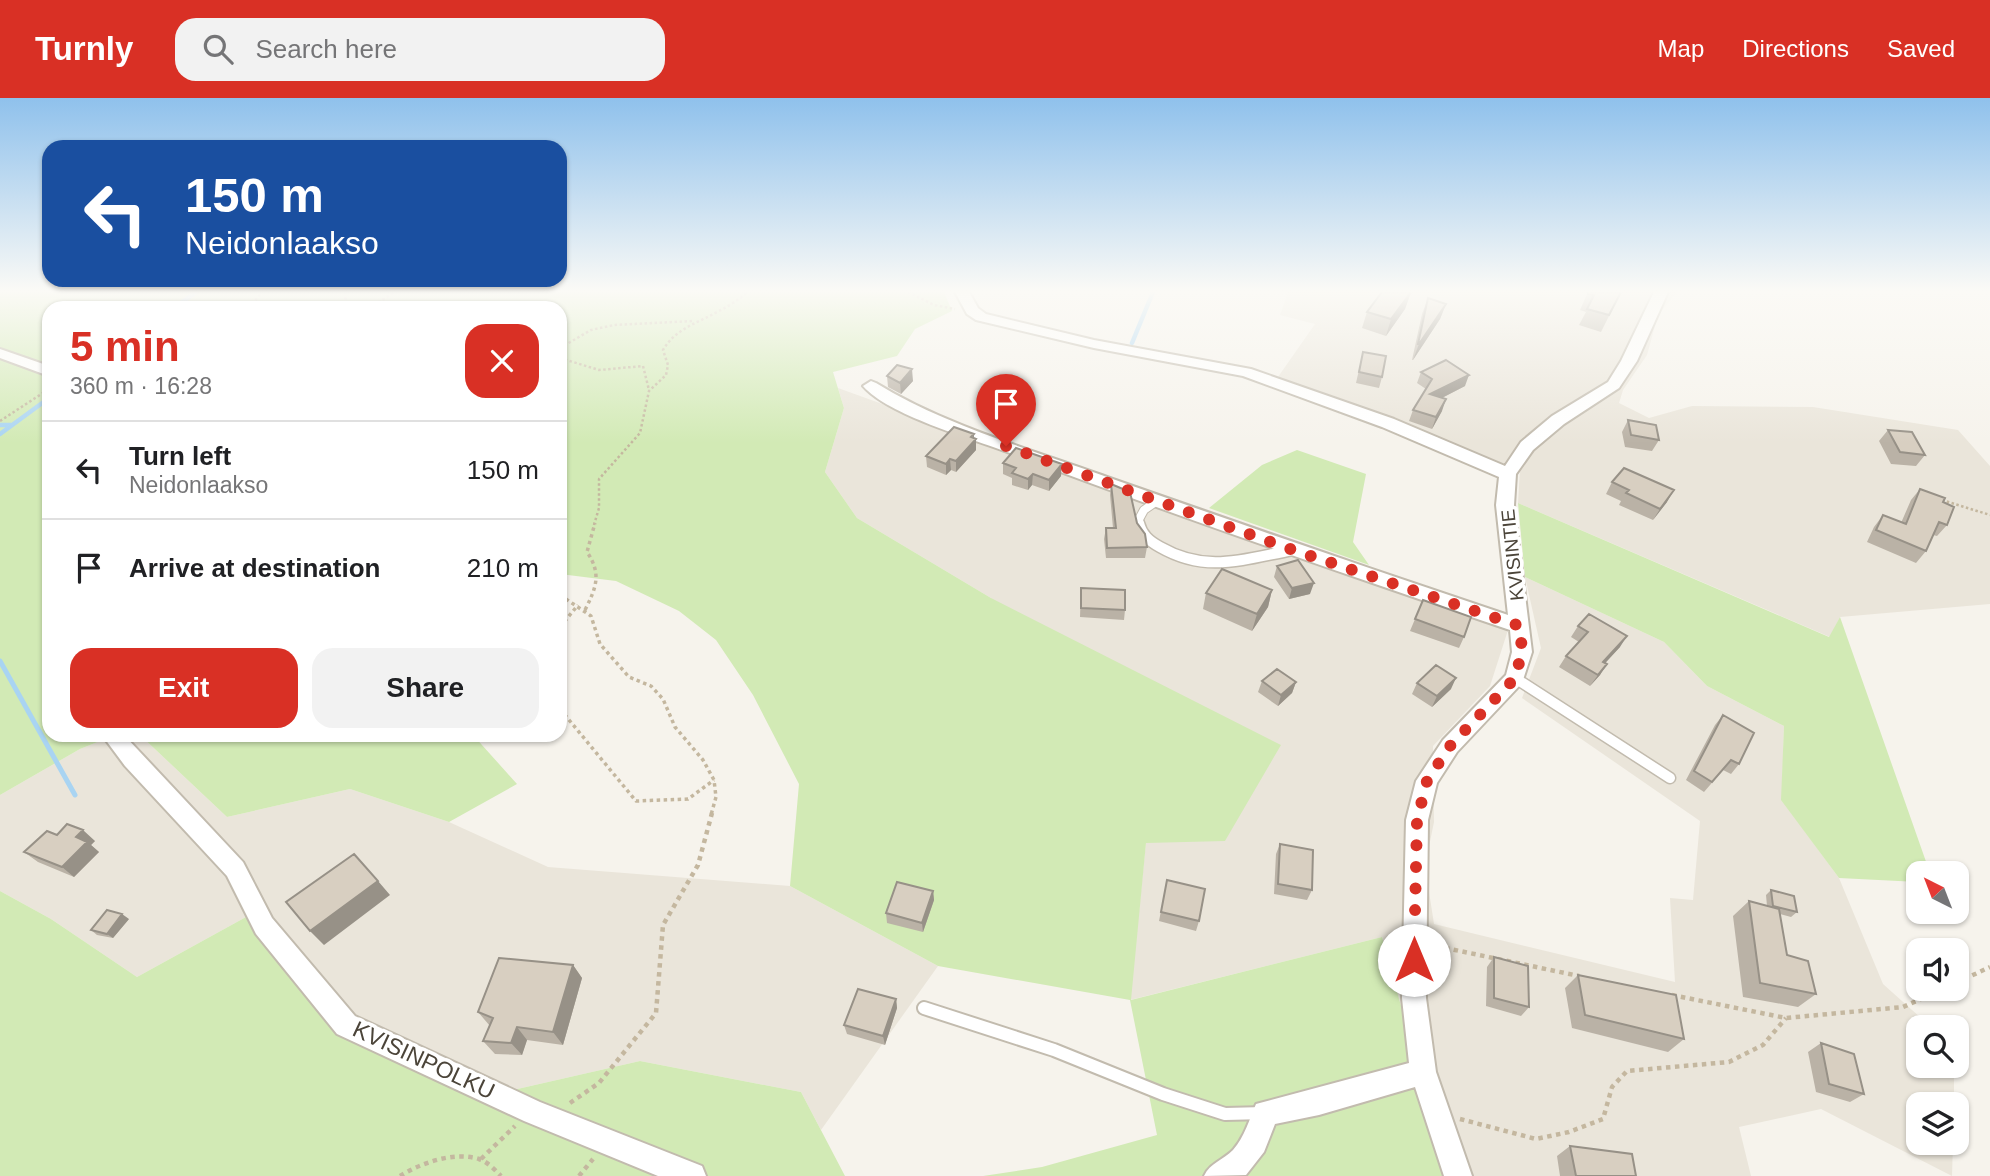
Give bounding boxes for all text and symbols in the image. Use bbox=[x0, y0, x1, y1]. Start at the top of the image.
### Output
search box bbox=[175, 18, 665, 81]
text: Turnly bbox=[35, 30, 133, 67]
icon: search bbox=[199, 30, 237, 68]
text: Search here bbox=[255, 34, 397, 64]
text: Map bbox=[1658, 35, 1704, 62]
text: Directions bbox=[1742, 35, 1849, 62]
text: Saved bbox=[1887, 35, 1955, 62]
icon: left bbox=[70, 168, 161, 259]
text: 150 m bbox=[185, 168, 324, 222]
text: Neidonlaakso bbox=[185, 225, 379, 261]
text: 5 min bbox=[70, 323, 180, 370]
button: close bbox=[465, 324, 539, 398]
text: 360 m · 16:28 bbox=[70, 373, 212, 399]
pin bbox=[976, 374, 1036, 446]
icon: arrive bbox=[987, 385, 1025, 423]
text: Turn left bbox=[129, 441, 231, 471]
icon: left bbox=[70, 451, 108, 489]
text: 150 m bbox=[467, 455, 539, 485]
text: Neidonlaakso bbox=[129, 472, 268, 498]
street label: KVISINTIE bbox=[1497, 508, 1528, 602]
icon: arrive bbox=[70, 549, 108, 587]
text: Arrive at destination bbox=[129, 553, 380, 583]
text: 210 m bbox=[467, 553, 539, 583]
button: Exit bbox=[70, 648, 298, 728]
button: Share bbox=[312, 648, 539, 728]
north arrow bbox=[1906, 861, 1969, 924]
map controls bbox=[1906, 861, 1969, 1155]
position arrow bbox=[1377, 923, 1451, 997]
button: sound bbox=[1906, 938, 1969, 1001]
button: search bbox=[1906, 1015, 1969, 1078]
street label: KVISINPOLKU bbox=[349, 1016, 499, 1104]
button: layers bbox=[1906, 1092, 1969, 1155]

